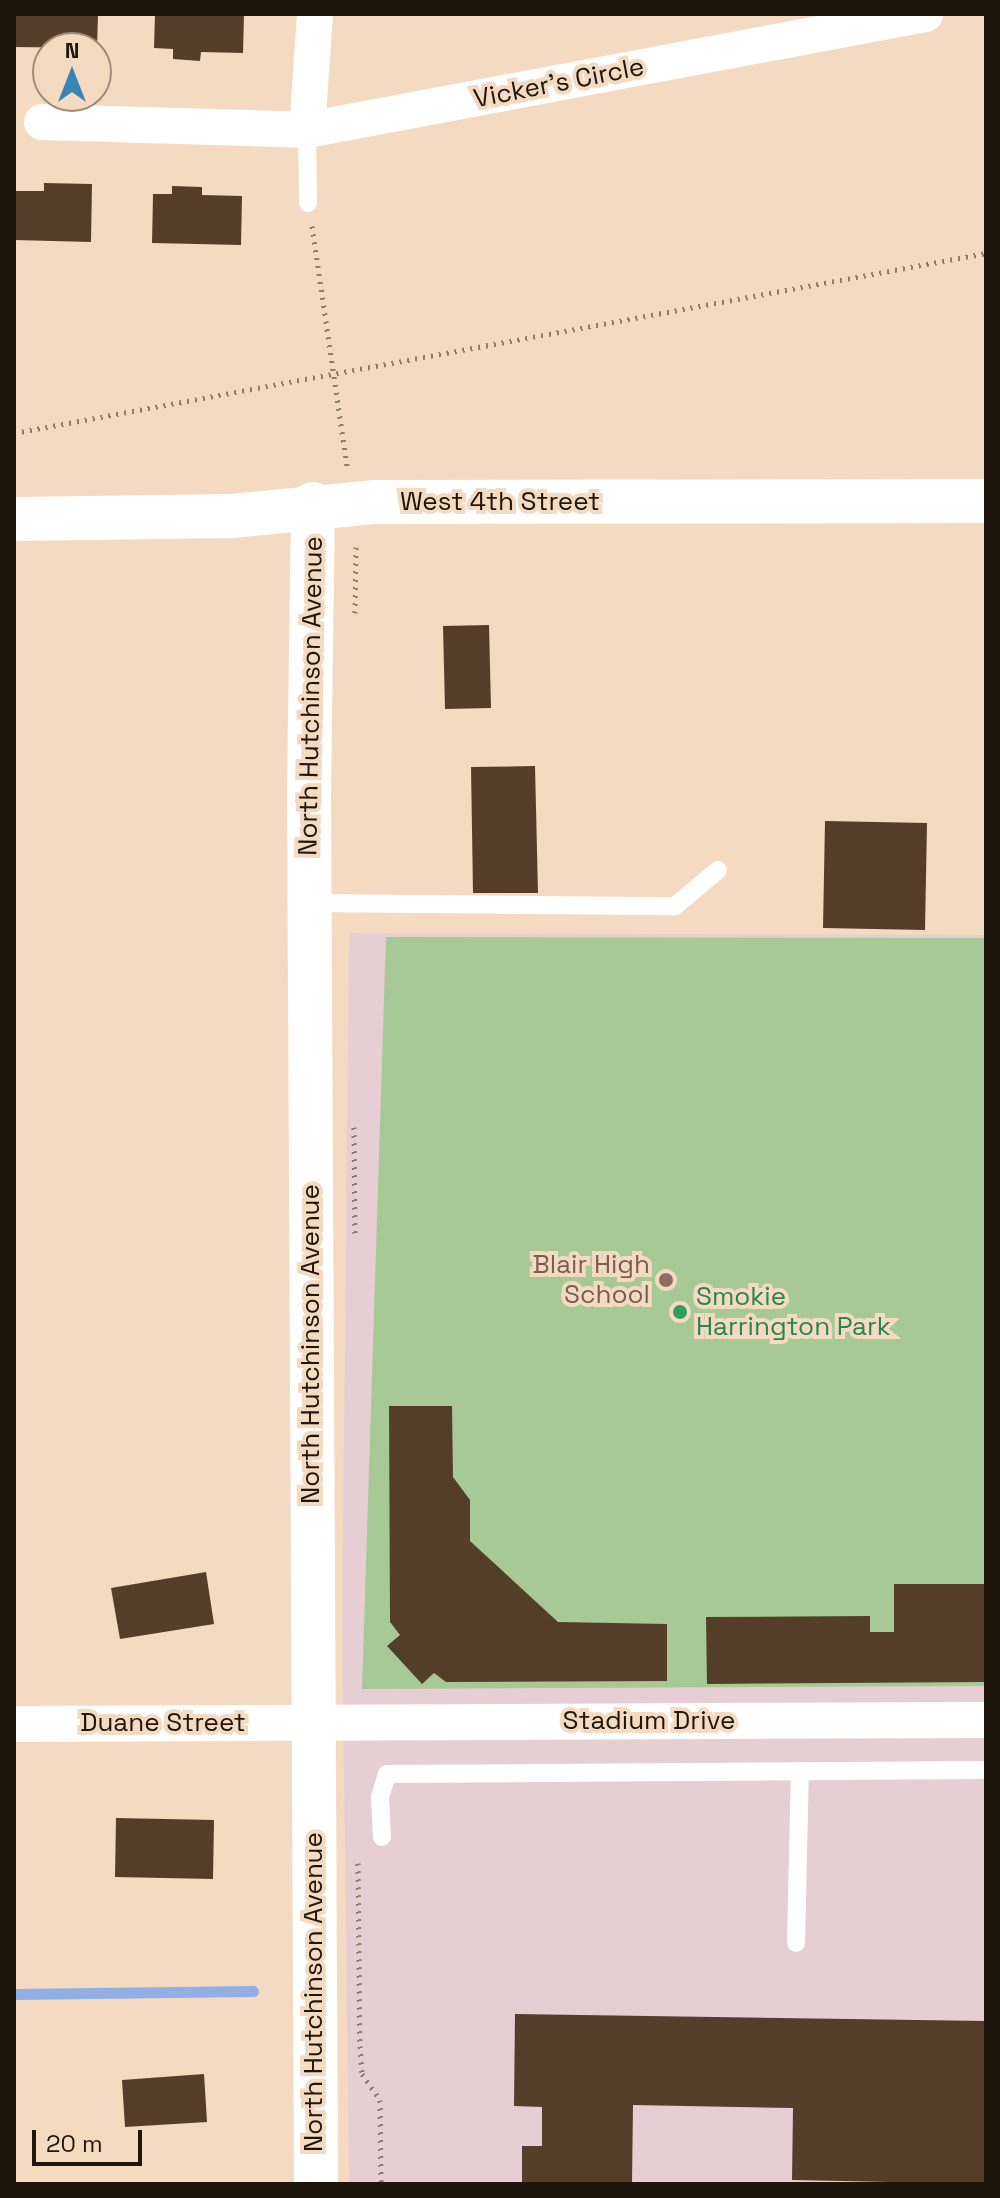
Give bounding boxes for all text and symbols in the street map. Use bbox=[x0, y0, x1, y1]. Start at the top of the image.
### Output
north arrow bbox=[32, 32, 112, 112]
text: N bbox=[65, 36, 79, 64]
street label: Vicker's Circle bbox=[471, 51, 647, 115]
street label: West 4th Street bbox=[400, 486, 600, 518]
street label: North Hutchinson Avenue bbox=[293, 536, 329, 856]
street label: North Hutchinson Avenue bbox=[295, 1184, 327, 1504]
place label: Blair High School bbox=[533, 1249, 650, 1310]
marker: Blair High School bbox=[657, 1271, 675, 1289]
place label: Smokie Harrington Park bbox=[696, 1281, 891, 1342]
marker: Smokie Harrington Park bbox=[671, 1303, 689, 1321]
street label: Stadium Drive bbox=[563, 1705, 735, 1737]
street label: Duane Street bbox=[80, 1707, 246, 1739]
street label: North Hutchinson Avenue bbox=[298, 1832, 330, 2152]
scale bar bbox=[36, 2114, 146, 2164]
text: 20 m bbox=[46, 2128, 103, 2159]

